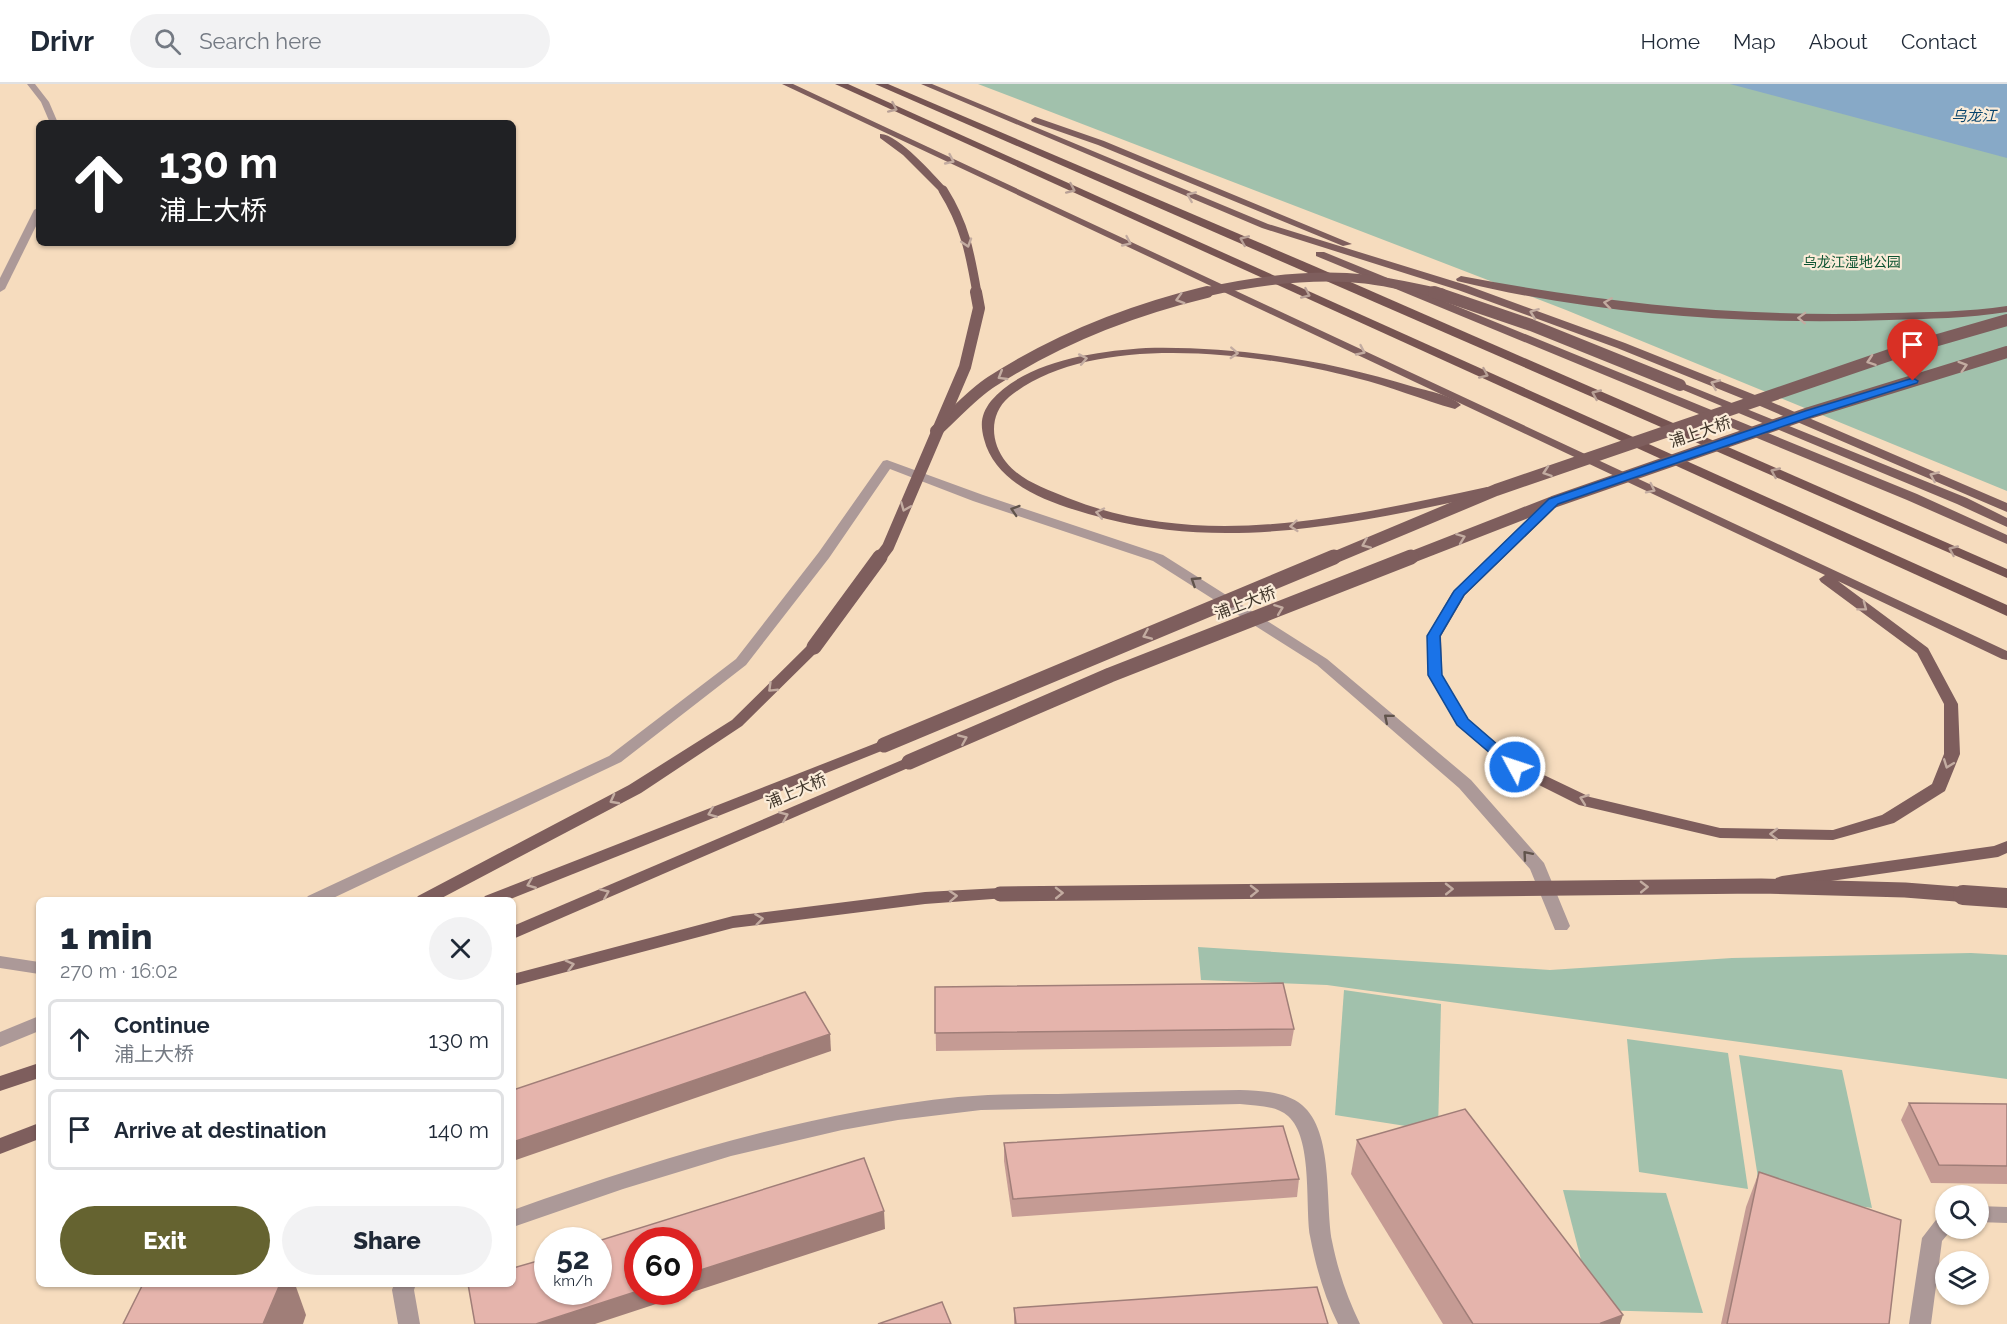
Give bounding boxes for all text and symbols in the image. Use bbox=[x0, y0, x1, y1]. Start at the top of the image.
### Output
search box bbox=[130, 14, 550, 68]
text: Drivr bbox=[30, 25, 94, 58]
icon: search bbox=[151, 25, 184, 58]
text: Search here bbox=[199, 28, 321, 54]
text: Home bbox=[1641, 29, 1700, 54]
text: Map bbox=[1733, 29, 1776, 54]
text: About bbox=[1809, 29, 1868, 54]
text: Contact bbox=[1901, 29, 1977, 54]
one-way arrow bbox=[887, 101, 898, 113]
water label: 乌龙江 bbox=[1951, 107, 1998, 125]
text: 130 m bbox=[159, 139, 278, 188]
icon: ahead bbox=[60, 144, 138, 222]
one-way arrow bbox=[944, 152, 955, 164]
one-way arrow bbox=[1064, 181, 1075, 193]
one-way arrow bbox=[1186, 191, 1197, 203]
text: 浦上大桥 bbox=[159, 195, 267, 226]
one-way arrow bbox=[1121, 235, 1132, 247]
one-way arrow bbox=[1240, 235, 1251, 247]
one-way arrow bbox=[960, 237, 972, 248]
park label: 乌龙江湿地公园 bbox=[1803, 254, 1901, 270]
one-way arrow bbox=[1300, 287, 1311, 299]
one-way arrow bbox=[1175, 292, 1186, 304]
one-way arrow bbox=[1603, 298, 1612, 310]
one-way arrow bbox=[1529, 308, 1540, 321]
one-way arrow bbox=[1797, 312, 1806, 325]
pin bbox=[1887, 319, 1938, 381]
icon: arrive bbox=[1896, 328, 1929, 361]
one-way arrow bbox=[1354, 344, 1365, 356]
one-way arrow bbox=[1230, 346, 1239, 359]
one-way arrow bbox=[1078, 353, 1088, 366]
one-way arrow bbox=[1866, 354, 1876, 367]
one-way arrow bbox=[1957, 360, 1968, 373]
one-way arrow bbox=[1478, 367, 1489, 379]
one-way arrow bbox=[998, 369, 1008, 380]
one-way arrow bbox=[1711, 379, 1722, 391]
one-way arrow bbox=[1592, 389, 1603, 401]
street label: 浦上大桥 bbox=[1667, 413, 1733, 451]
one-way arrow bbox=[1542, 465, 1553, 477]
one-way arrow bbox=[1770, 467, 1781, 479]
one-way arrow bbox=[1929, 471, 1940, 483]
one-way arrow bbox=[1645, 481, 1656, 493]
one-way arrow bbox=[900, 501, 912, 512]
one-way arrow bbox=[1010, 505, 1021, 517]
one-way arrow bbox=[1096, 507, 1106, 520]
one-way arrow bbox=[1289, 519, 1299, 532]
one-way arrow bbox=[1455, 533, 1466, 545]
one-way arrow bbox=[1361, 537, 1372, 549]
one-way arrow bbox=[1949, 545, 1960, 557]
one-way arrow bbox=[1191, 578, 1202, 589]
street label: 浦上大桥 bbox=[1212, 583, 1278, 623]
one-way arrow bbox=[1857, 600, 1868, 611]
one-way arrow bbox=[1273, 604, 1284, 616]
one-way arrow bbox=[1142, 628, 1153, 640]
one-way arrow bbox=[769, 681, 779, 692]
one-way arrow bbox=[1384, 715, 1395, 726]
one-way arrow bbox=[956, 734, 967, 746]
position arrow bbox=[1483, 735, 1547, 799]
one-way arrow bbox=[1943, 758, 1955, 769]
street label: 浦上大桥 bbox=[763, 770, 829, 812]
one-way arrow bbox=[610, 793, 620, 804]
one-way arrow bbox=[1579, 794, 1590, 806]
one-way arrow bbox=[707, 806, 718, 818]
one-way arrow bbox=[778, 811, 789, 823]
one-way arrow bbox=[1770, 828, 1779, 840]
one-way arrow bbox=[1523, 851, 1534, 862]
one-way arrow bbox=[526, 877, 537, 889]
one-way arrow bbox=[1639, 881, 1648, 893]
one-way arrow bbox=[1444, 883, 1453, 895]
one-way arrow bbox=[1249, 885, 1258, 897]
one-way arrow bbox=[1054, 887, 1063, 899]
one-way arrow bbox=[599, 888, 610, 900]
one-way arrow bbox=[948, 890, 957, 903]
one-way arrow bbox=[754, 913, 763, 926]
text: 1 min bbox=[60, 915, 152, 957]
button: close bbox=[429, 917, 492, 980]
text: 270 m · 16:02 bbox=[60, 959, 178, 983]
one-way arrow bbox=[564, 960, 574, 972]
text: Continue bbox=[114, 1012, 210, 1038]
icon: ahead bbox=[63, 1023, 96, 1056]
text: 130 m bbox=[429, 1027, 489, 1053]
text: 浦上大桥 bbox=[114, 1042, 194, 1066]
icon: arrive bbox=[63, 1113, 96, 1146]
text: Arrive at destination bbox=[114, 1117, 327, 1143]
text: 140 m bbox=[428, 1117, 489, 1143]
map controls bbox=[1935, 1185, 1989, 1305]
button: search bbox=[1935, 1185, 1989, 1239]
button: Exit bbox=[60, 1206, 270, 1275]
button: Share bbox=[282, 1206, 492, 1275]
speed limit sign: 60 bbox=[624, 1227, 702, 1305]
text: 52 bbox=[556, 1241, 590, 1276]
button: layers bbox=[1935, 1251, 1989, 1305]
text: km/h bbox=[553, 1272, 593, 1290]

